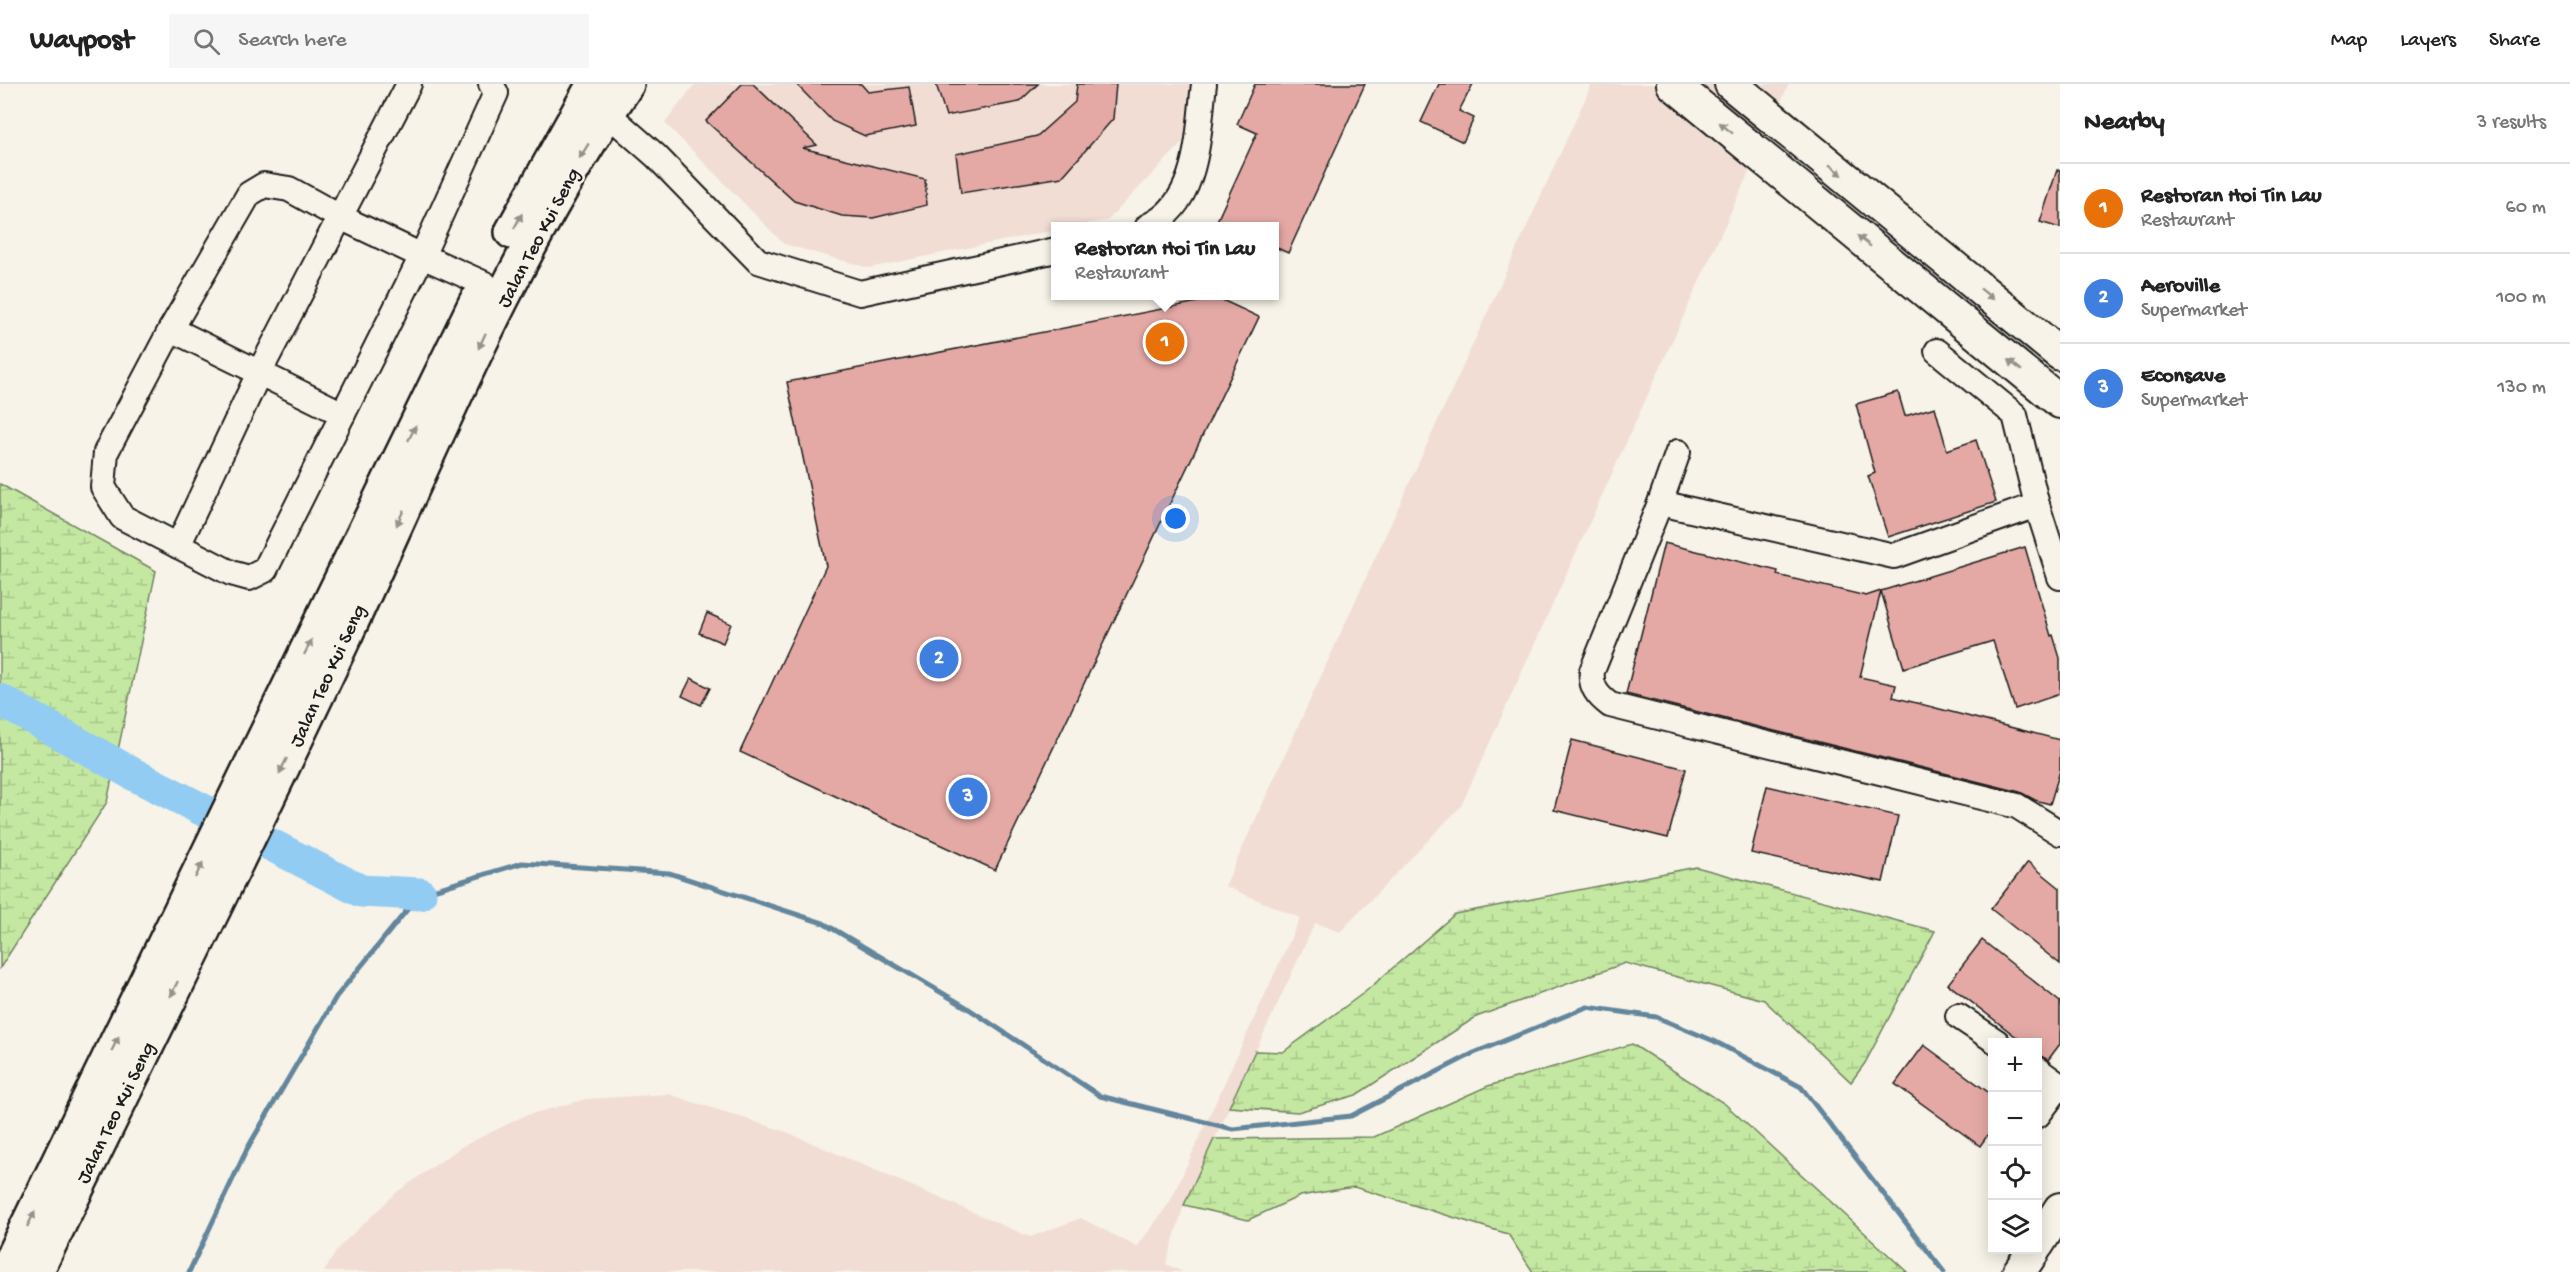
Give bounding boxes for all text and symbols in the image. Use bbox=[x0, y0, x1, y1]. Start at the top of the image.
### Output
search box bbox=[169, 14, 589, 68]
text: Waypost bbox=[30, 25, 133, 58]
icon: search bbox=[190, 25, 223, 58]
text: Search here bbox=[238, 28, 347, 54]
text: Map bbox=[2331, 29, 2367, 54]
text: Layers bbox=[2400, 29, 2456, 54]
text: Share bbox=[2489, 29, 2540, 54]
text: Nearby bbox=[2084, 108, 2165, 139]
text: 3 results bbox=[2477, 112, 2546, 135]
one-way arrow bbox=[1718, 121, 1734, 134]
one-way arrow bbox=[579, 143, 590, 159]
one-way arrow bbox=[1828, 164, 1844, 177]
street label: Jalan Teo Kui Seng bbox=[494, 165, 587, 312]
text: Restoran Hoi Tin Lau bbox=[2141, 184, 2322, 210]
text: 1 bbox=[2099, 197, 2108, 220]
text: 60 m bbox=[2506, 197, 2546, 220]
text: Restaurant bbox=[2141, 210, 2234, 233]
one-way arrow bbox=[513, 213, 523, 230]
popup bbox=[1051, 222, 1279, 300]
one-way arrow bbox=[1857, 235, 1872, 248]
text: Restoran Hoi Tin Lau bbox=[1075, 237, 1255, 263]
text: Restaurant bbox=[1075, 263, 1167, 286]
text: Aeroville bbox=[2141, 274, 2220, 300]
one-way arrow bbox=[1979, 287, 1994, 300]
text: 2 bbox=[2099, 287, 2108, 310]
text: 100 m bbox=[2496, 287, 2546, 310]
text: Supermarket bbox=[2141, 300, 2247, 323]
pin: 1 bbox=[1146, 320, 1184, 364]
one-way arrow bbox=[478, 332, 487, 349]
one-way arrow bbox=[2007, 358, 2023, 371]
text: Econsave bbox=[2141, 364, 2225, 390]
text: 3 bbox=[2098, 377, 2109, 400]
text: 130 m bbox=[2497, 377, 2546, 400]
text: Supermarket bbox=[2141, 390, 2247, 413]
one-way arrow bbox=[407, 425, 416, 442]
your location bbox=[1161, 504, 1190, 533]
one-way arrow bbox=[395, 509, 404, 526]
street label: Jalan Teo Kui Seng bbox=[286, 602, 372, 751]
pin: 2 bbox=[920, 636, 958, 682]
one-way arrow bbox=[303, 638, 313, 655]
one-way arrow bbox=[278, 757, 287, 774]
pin: 3 bbox=[948, 774, 988, 820]
one-way arrow bbox=[195, 862, 204, 879]
one-way arrow bbox=[169, 980, 179, 997]
one-way arrow bbox=[111, 1035, 120, 1052]
map controls bbox=[1988, 1038, 2042, 1254]
button: + bbox=[1988, 1038, 2042, 1092]
street label: Jalan Teo Kui Seng bbox=[73, 1039, 161, 1188]
button: − bbox=[1988, 1092, 2042, 1146]
button: locate bbox=[1988, 1146, 2042, 1200]
button: layers bbox=[1988, 1200, 2042, 1254]
one-way arrow bbox=[26, 1211, 35, 1228]

